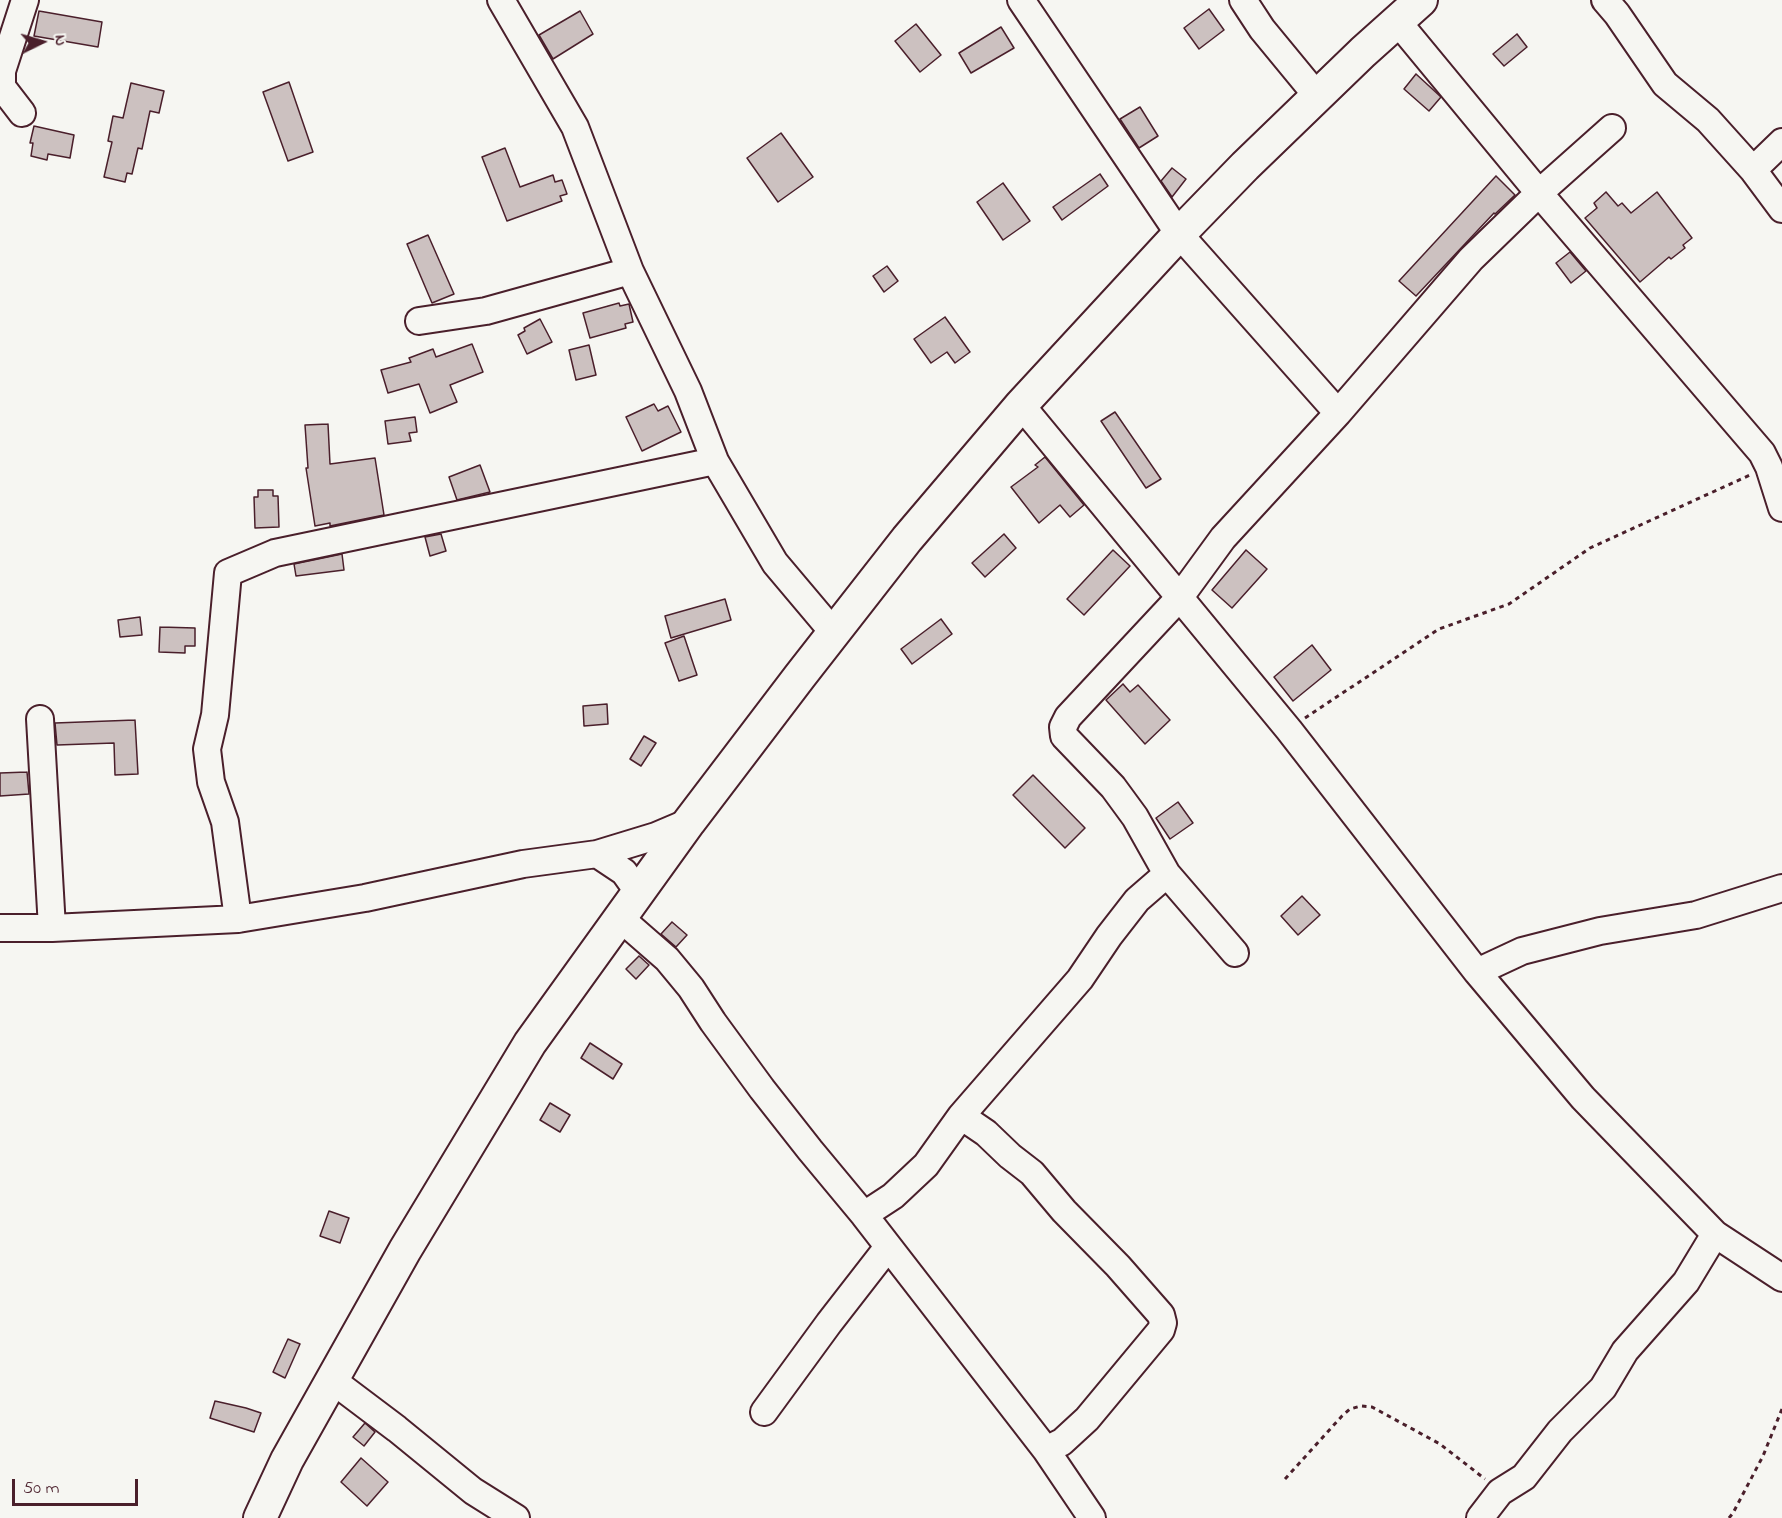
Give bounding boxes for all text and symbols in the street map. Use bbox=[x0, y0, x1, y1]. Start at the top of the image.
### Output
north arrow bbox=[12, 12, 72, 72]
text: N bbox=[48, 34, 72, 47]
scale bar bbox=[15, 1467, 141, 1505]
text: 50 m bbox=[23, 1476, 60, 1502]

